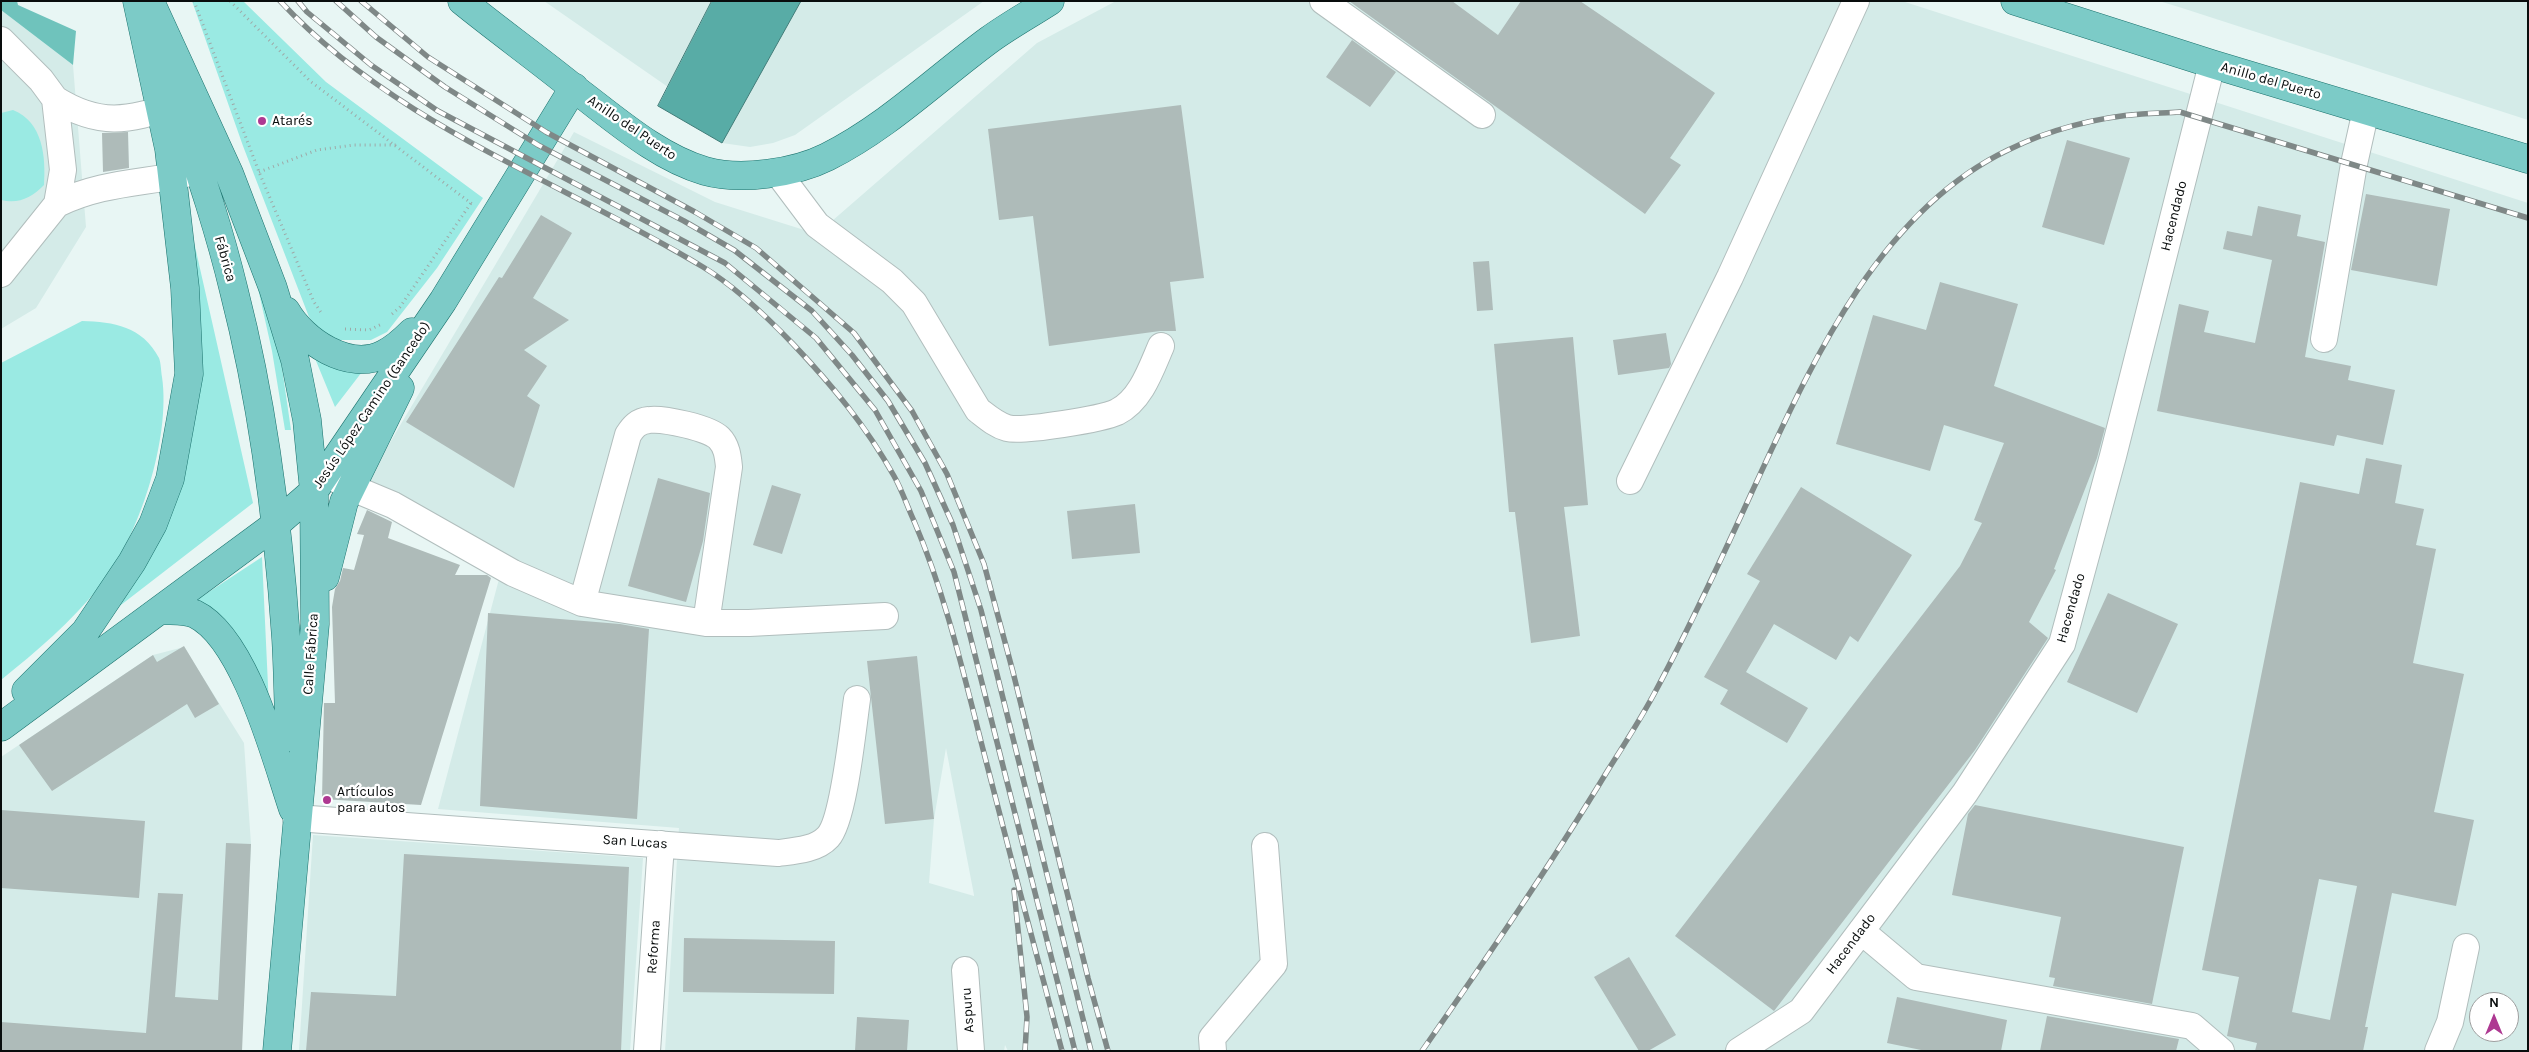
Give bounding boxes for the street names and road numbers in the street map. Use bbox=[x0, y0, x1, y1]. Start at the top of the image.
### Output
street label: Anillo del Puerto bbox=[2219, 59, 2323, 103]
street label: Anillo del Puerto bbox=[584, 92, 680, 164]
street label: Hacendado bbox=[2157, 179, 2191, 253]
street label: Fábrica bbox=[210, 234, 240, 284]
street label: Jesús López Camino (Gancedo) bbox=[310, 318, 434, 492]
street label: Hacendado bbox=[2053, 571, 2089, 645]
street label: Calle Fábrica bbox=[300, 613, 322, 695]
street label: San Lucas bbox=[602, 831, 668, 853]
street label: Hacendado bbox=[1823, 910, 1879, 978]
street label: Reforma bbox=[644, 919, 664, 975]
street label: Aspuru bbox=[958, 987, 978, 1033]

